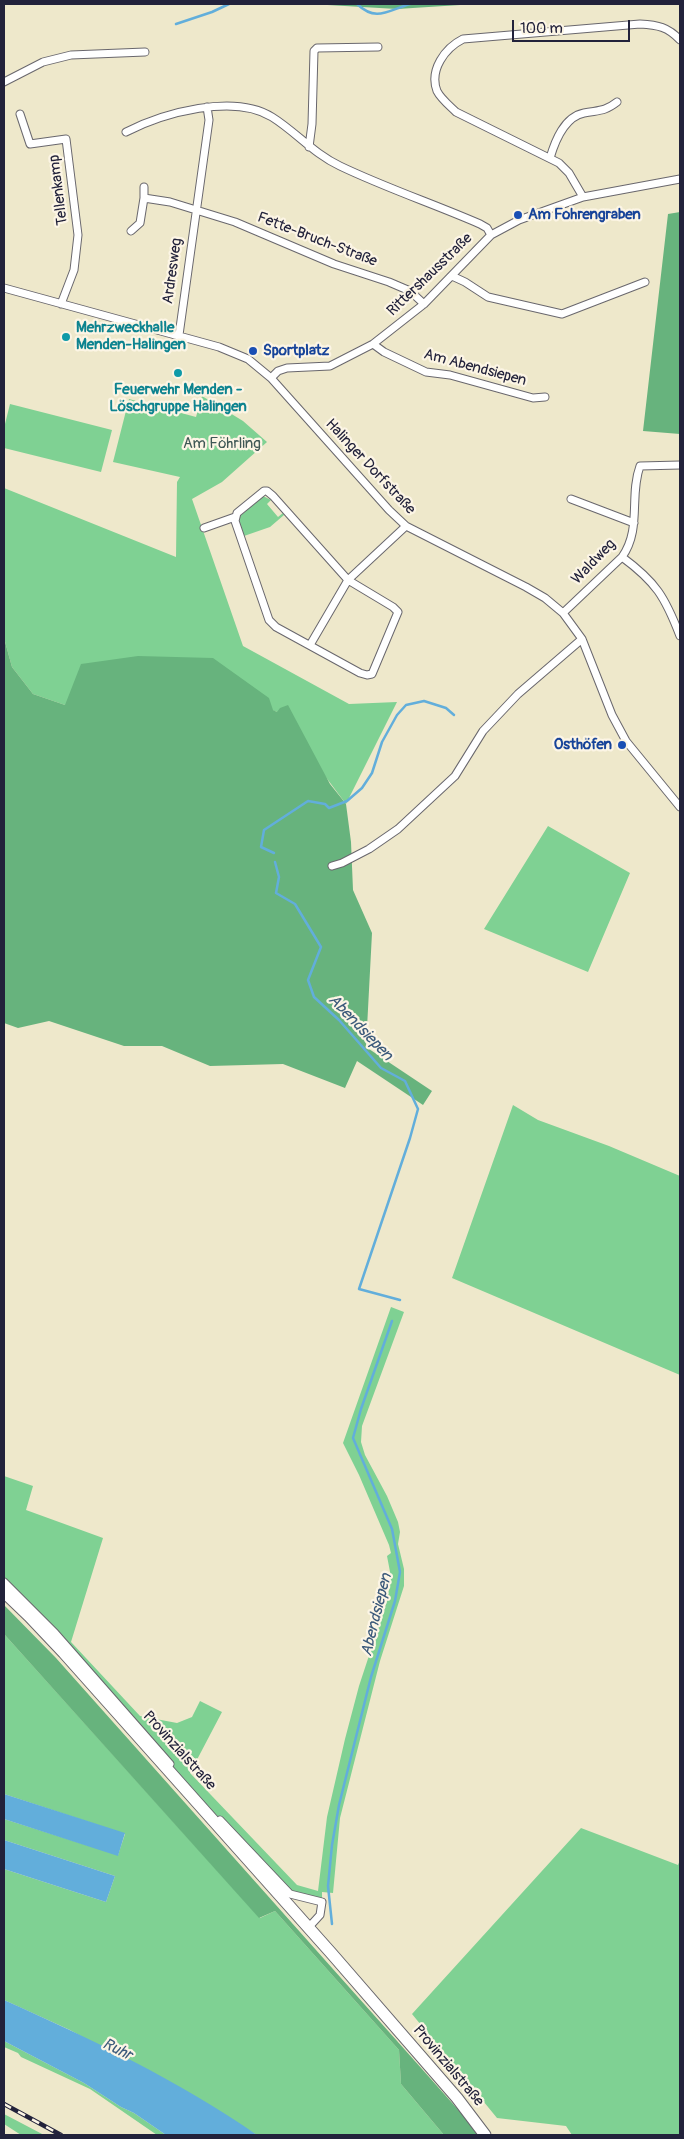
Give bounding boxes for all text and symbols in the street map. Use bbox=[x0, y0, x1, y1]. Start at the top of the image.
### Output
scale bar bbox=[514, 10, 632, 42]
text: 100 m bbox=[520, 19, 563, 38]
street label: Tellenkamp bbox=[46, 154, 72, 226]
place label: Am Fohrengraben bbox=[528, 206, 641, 224]
street label: Fette-Bruch-Straße bbox=[255, 209, 379, 271]
marker: Am Fohrengraben bbox=[512, 209, 524, 221]
street label: Rittershausstraße bbox=[384, 230, 476, 320]
street label: Ardresweg bbox=[159, 237, 187, 305]
place label: Mehrzweckhalle Menden-Halingen bbox=[76, 319, 186, 354]
marker: Mehrzweckhalle Menden-Halingen bbox=[60, 331, 72, 343]
place label: Sportplatz bbox=[263, 342, 329, 360]
marker: Sportplatz bbox=[247, 345, 259, 357]
street label: Am Abendsiepen bbox=[422, 346, 528, 390]
marker: Feuerwehr Menden - Löschgruppe Halingen bbox=[172, 367, 184, 379]
place label: Feuerwehr Menden - Löschgruppe Halingen bbox=[109, 381, 247, 416]
street label: Halinger Dorfstraße bbox=[321, 415, 419, 519]
park label: Am Föhrling bbox=[183, 435, 261, 453]
street label: Waldweg bbox=[568, 536, 620, 588]
place label: Osthöfen bbox=[554, 736, 612, 754]
marker: Osthöfen bbox=[616, 739, 628, 751]
water label: Abendsiepen bbox=[324, 991, 396, 1065]
water label: Abendsiepen bbox=[357, 1572, 397, 1658]
street label: Provinzialstraße bbox=[139, 1708, 219, 1794]
street label: Provinzialstraße bbox=[409, 2022, 487, 2110]
water label: Ruhr bbox=[99, 2035, 135, 2065]

